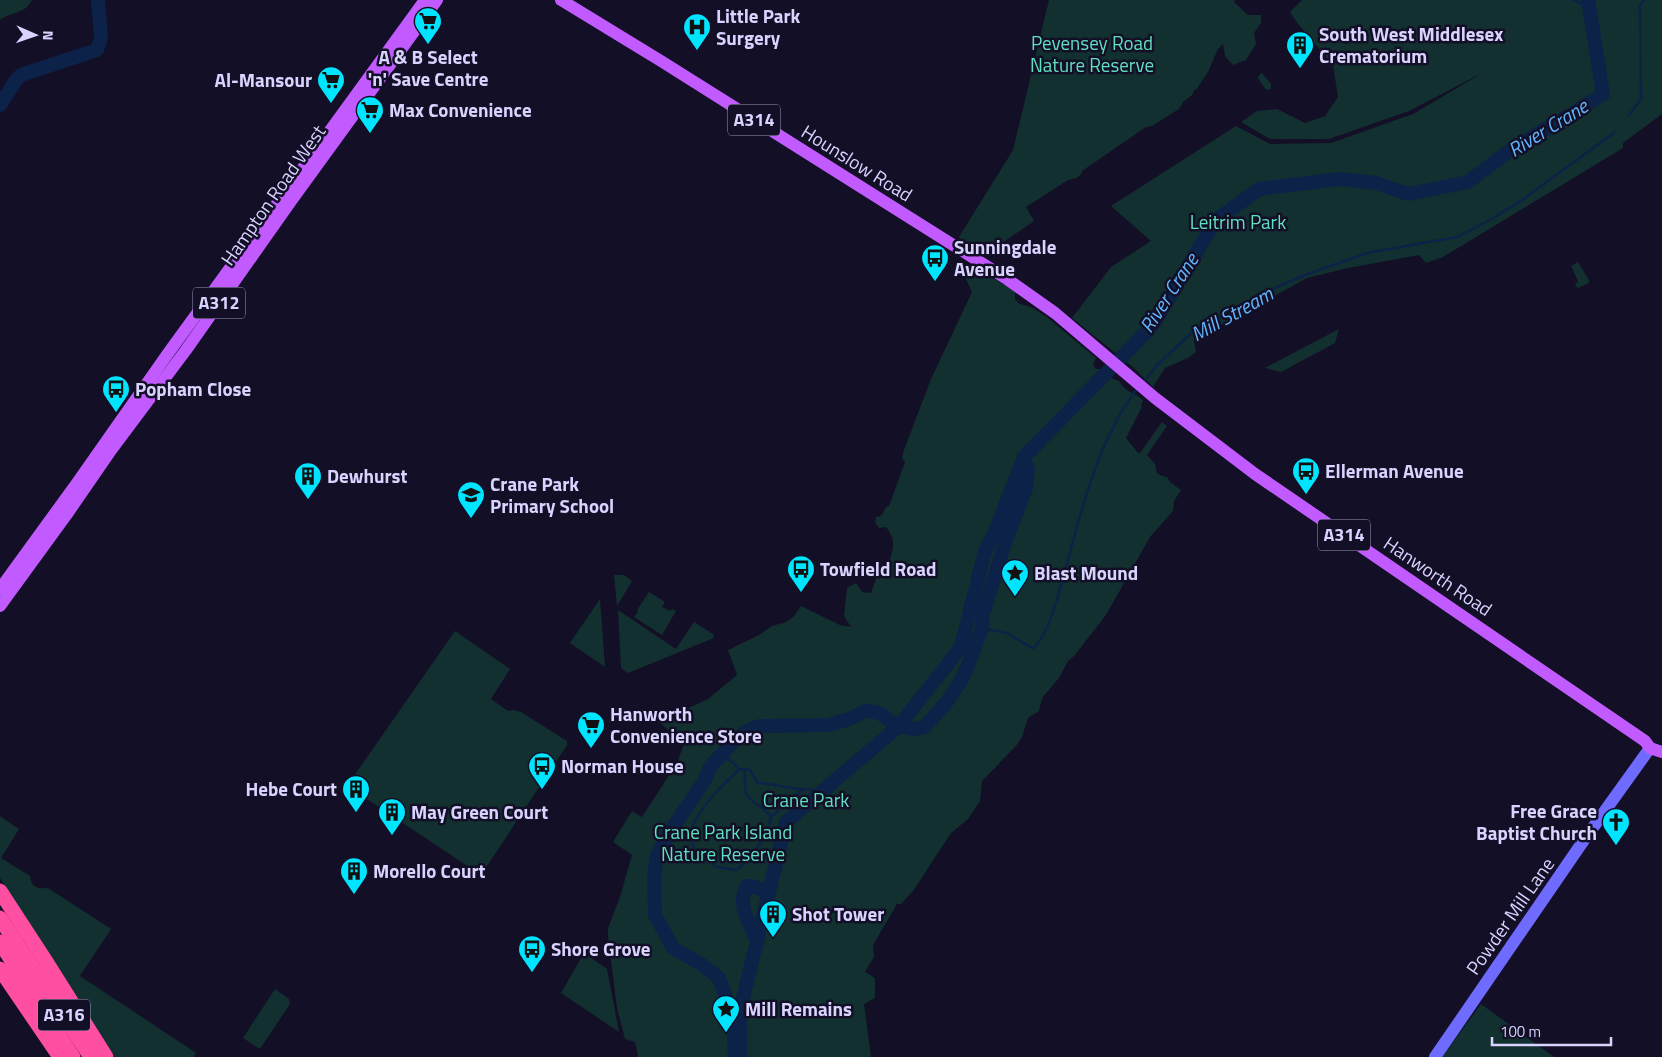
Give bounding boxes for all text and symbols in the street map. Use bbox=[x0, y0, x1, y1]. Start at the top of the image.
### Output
place label: Little Park Surgery bbox=[716, 1, 801, 52]
supermarket icon: A & B Select 'n' Save Centre bbox=[413, 6, 443, 45]
north arrow bbox=[10, 10, 60, 60]
hospital icon: Little Park Surgery bbox=[682, 12, 712, 51]
place label: South West Middlesex Crematorium bbox=[1319, 19, 1503, 70]
park label: Pevensey Road Nature Reserve bbox=[1030, 28, 1154, 79]
text: N bbox=[38, 30, 59, 41]
building icon: South West Middlesex Crematorium bbox=[1285, 30, 1315, 69]
place label: A & B Select 'n' Save Centre bbox=[368, 42, 489, 93]
place label: Al-Mansour bbox=[215, 65, 312, 94]
supermarket icon: Al-Mansour bbox=[316, 65, 346, 104]
water label: River Crane bbox=[1502, 90, 1595, 164]
supermarket icon: Max Convenience bbox=[355, 95, 385, 134]
place label: Max Convenience bbox=[389, 95, 532, 124]
road number: A314 bbox=[728, 104, 780, 136]
street label: Hounslow Road bbox=[796, 117, 918, 208]
street label: Hampton Road West bbox=[213, 118, 332, 271]
park label: Leitrim Park bbox=[1190, 207, 1286, 236]
place label: Sunningdale Avenue bbox=[954, 232, 1057, 283]
bus stop icon: Sunningdale Avenue bbox=[920, 243, 950, 282]
water label: River Crane bbox=[1131, 245, 1207, 339]
water label: Mill Stream bbox=[1185, 278, 1279, 349]
road number: A312 bbox=[193, 288, 245, 318]
bus stop icon: Popham Close bbox=[101, 374, 131, 413]
place label: Popham Close bbox=[135, 374, 251, 403]
bus stop icon: Ellerman Avenue bbox=[1291, 456, 1321, 495]
place label: Ellerman Avenue bbox=[1325, 456, 1464, 485]
building icon: Dewhurst bbox=[293, 461, 323, 500]
place label: Dewhurst bbox=[327, 461, 408, 490]
place label: Crane Park Primary School bbox=[490, 469, 614, 520]
school or university icon: Crane Park Primary School bbox=[456, 480, 486, 519]
road number: A314 bbox=[1318, 520, 1370, 550]
street label: Hanworth Road bbox=[1378, 528, 1498, 623]
bus stop icon: Towfield Road bbox=[786, 554, 816, 593]
place label: Towfield Road bbox=[820, 554, 936, 583]
place icon: Blast Mound bbox=[1000, 558, 1030, 597]
place label: Blast Mound bbox=[1034, 558, 1138, 587]
place label: Hanworth Convenience Store bbox=[610, 699, 762, 750]
supermarket icon: Hanworth Convenience Store bbox=[576, 710, 606, 749]
bus stop icon: Norman House bbox=[527, 751, 557, 790]
place label: Norman House bbox=[561, 751, 684, 780]
place label: Hebe Court bbox=[246, 774, 337, 803]
building icon: Hebe Court bbox=[341, 774, 371, 813]
park label: Crane Park bbox=[763, 785, 849, 814]
place label: Free Grace Baptist Church bbox=[1476, 796, 1597, 847]
building icon: May Green Court bbox=[377, 797, 407, 836]
place label: May Green Court bbox=[411, 797, 548, 826]
church icon: Free Grace Baptist Church bbox=[1601, 807, 1631, 846]
park label: Crane Park Island Nature Reserve bbox=[654, 817, 792, 868]
street label: Powder Mill Lane bbox=[1458, 851, 1561, 980]
building icon: Morello Court bbox=[339, 856, 369, 895]
place label: Morello Court bbox=[373, 856, 485, 885]
building icon: Shot Tower bbox=[758, 899, 788, 938]
place label: Shot Tower bbox=[792, 899, 884, 928]
bus stop icon: Shore Grove bbox=[517, 934, 547, 973]
place label: Shore Grove bbox=[551, 934, 651, 963]
place icon: Mill Remains bbox=[711, 994, 741, 1033]
place label: Mill Remains bbox=[745, 994, 852, 1023]
road number: A316 bbox=[38, 1000, 90, 1030]
scale bar bbox=[1492, 1014, 1611, 1046]
text: 100 m bbox=[1500, 1020, 1541, 1043]

